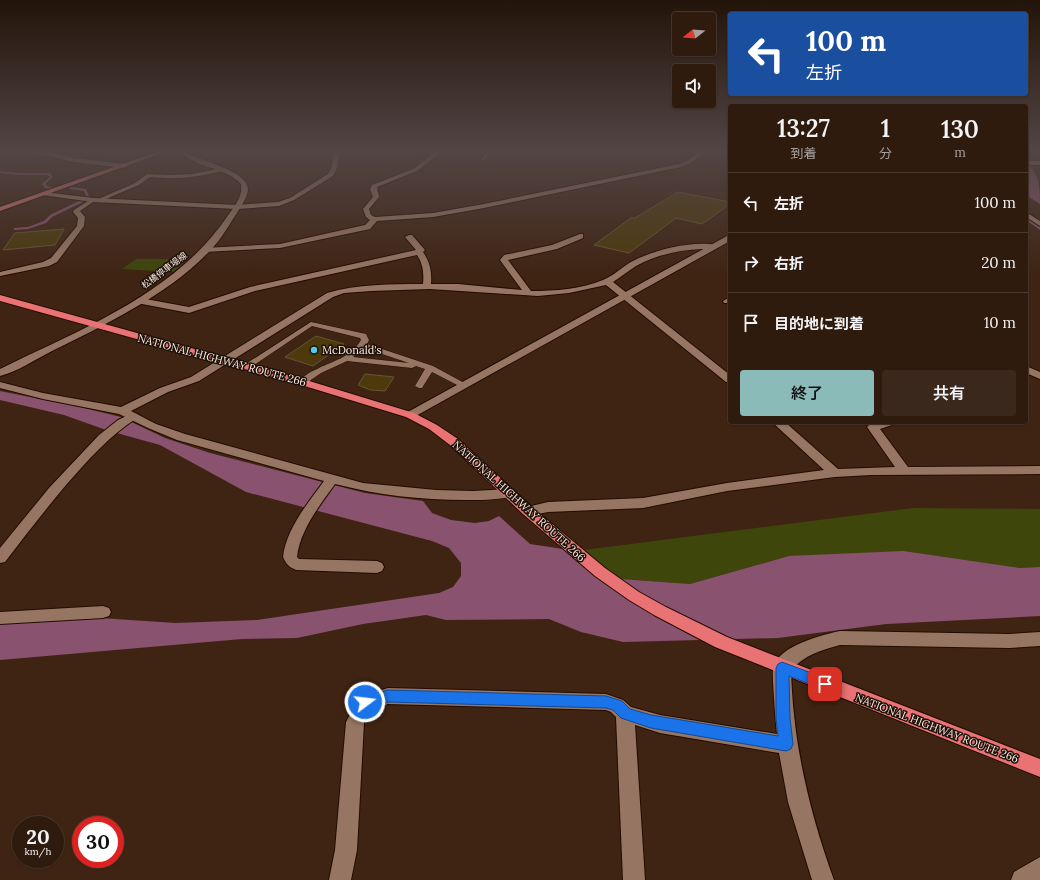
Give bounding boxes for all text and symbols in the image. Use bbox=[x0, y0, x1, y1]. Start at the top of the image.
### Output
north arrow bbox=[672, 12, 716, 56]
map controls bbox=[672, 12, 716, 108]
text: 100 m bbox=[806, 23, 886, 59]
icon: left bbox=[740, 28, 792, 80]
text: 左折 bbox=[806, 61, 842, 84]
button: sound bbox=[672, 64, 716, 108]
text: 13:27 bbox=[777, 113, 830, 144]
text: 1 bbox=[881, 113, 890, 144]
text: 130 bbox=[941, 114, 979, 145]
text: m bbox=[954, 144, 966, 161]
text: 到着 bbox=[790, 145, 816, 162]
text: 分 bbox=[879, 145, 892, 162]
icon: left bbox=[740, 192, 762, 214]
text: 100 m bbox=[975, 193, 1016, 212]
text: 左折 bbox=[774, 194, 804, 213]
street label: 松橋停車場線 bbox=[139, 249, 190, 291]
icon: right bbox=[740, 252, 762, 274]
text: 20 m bbox=[981, 253, 1016, 272]
text: 右折 bbox=[774, 254, 804, 273]
icon: arrive bbox=[740, 312, 762, 334]
text: 10 m bbox=[984, 313, 1016, 332]
text: 目的地に到着 bbox=[774, 314, 864, 333]
street label: NATIONAL HIGHWAY ROUTE 266 bbox=[136, 331, 308, 389]
place label: McDonald's bbox=[322, 343, 382, 357]
marker: McDonald's bbox=[309, 345, 319, 355]
button: 終了 bbox=[740, 370, 874, 416]
button: 共有 bbox=[882, 370, 1016, 416]
street label: NATIONAL HIGHWAY ROUTE 266 bbox=[450, 438, 588, 564]
pin bbox=[808, 667, 842, 701]
icon: arrive bbox=[814, 673, 836, 695]
position arrow bbox=[344, 681, 386, 723]
street label: NATIONAL HIGHWAY ROUTE 266 bbox=[853, 690, 1021, 766]
speed limit sign: 30 bbox=[72, 816, 124, 868]
text: 20 bbox=[26, 824, 50, 849]
text: km/h bbox=[24, 845, 52, 858]

